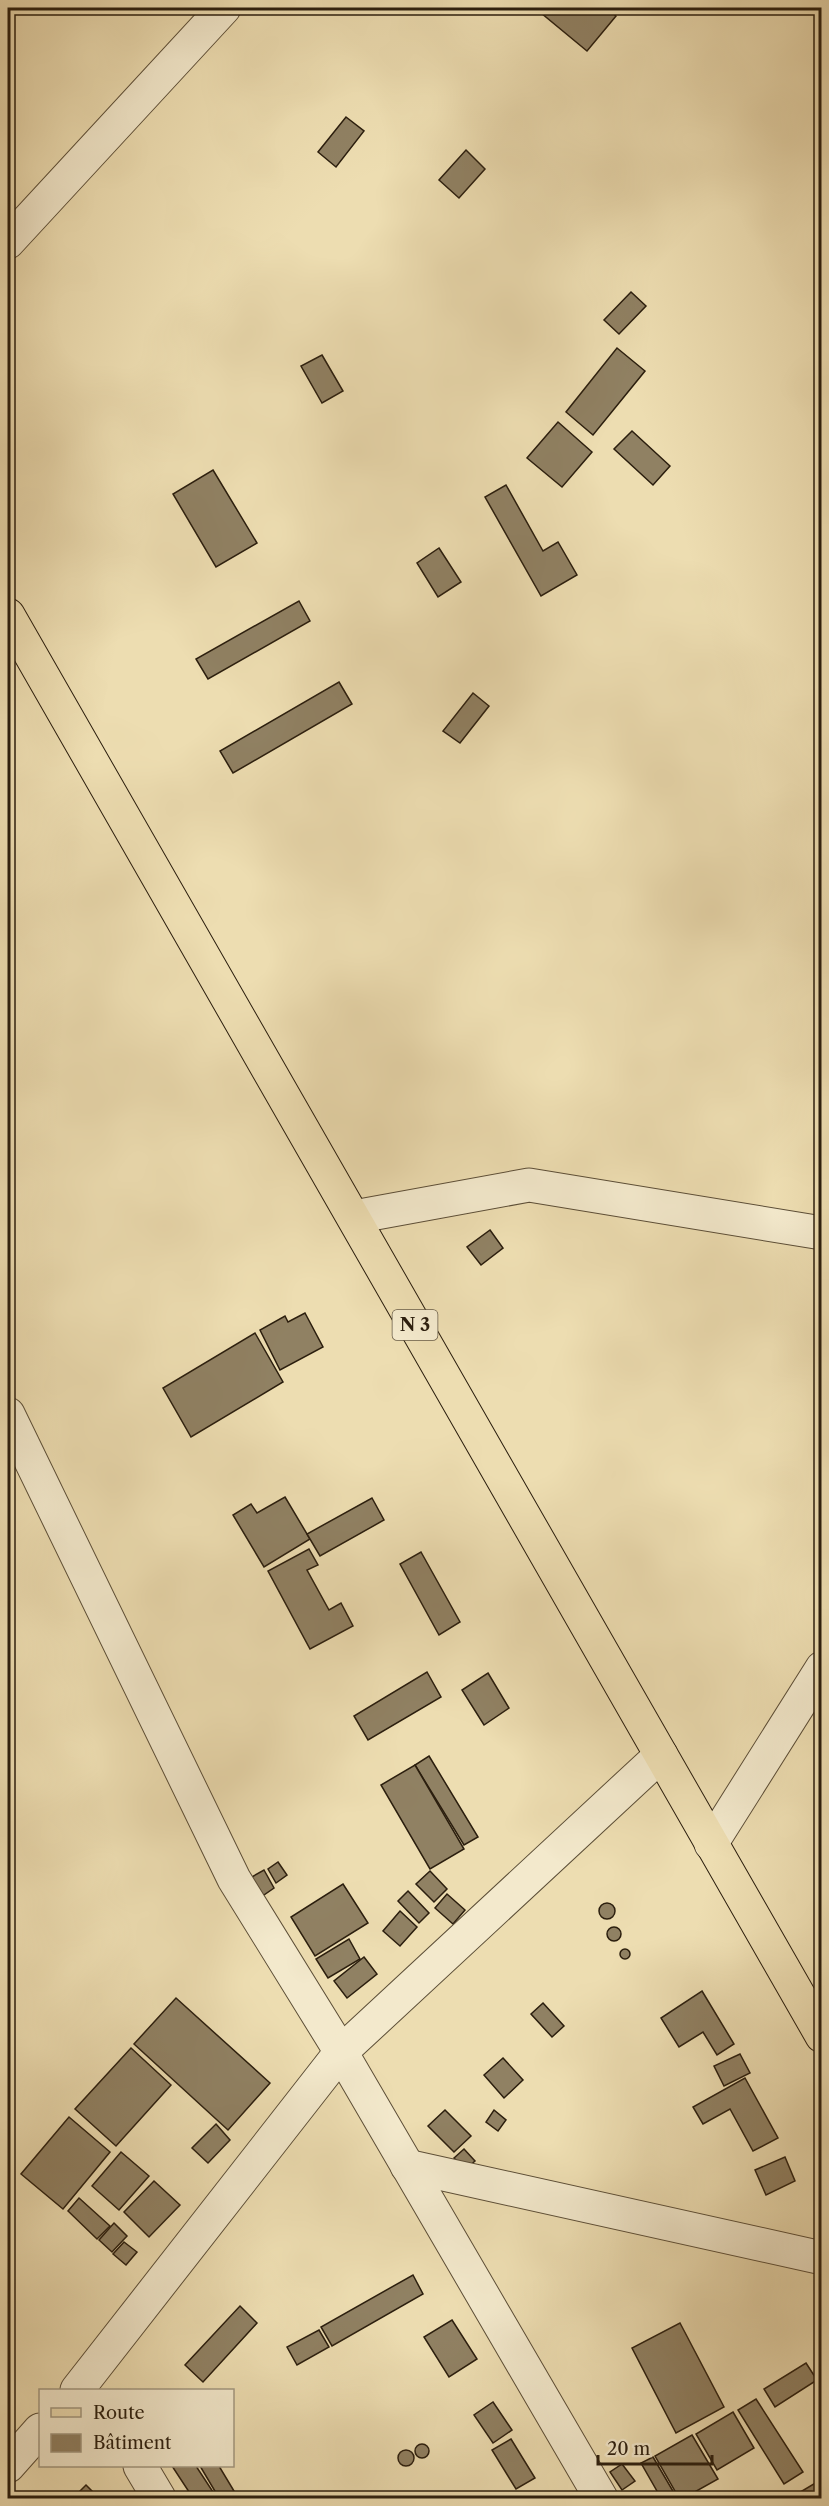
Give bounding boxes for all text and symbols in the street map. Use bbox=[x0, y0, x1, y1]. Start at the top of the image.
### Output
road number: N 3 bbox=[392, 1310, 438, 1340]
legend bbox=[39, 2389, 234, 2467]
text: Route bbox=[93, 2402, 145, 2424]
scale bar bbox=[598, 2428, 712, 2466]
text: Bâtiment bbox=[93, 2432, 172, 2454]
text: 20 m bbox=[607, 2438, 651, 2460]

